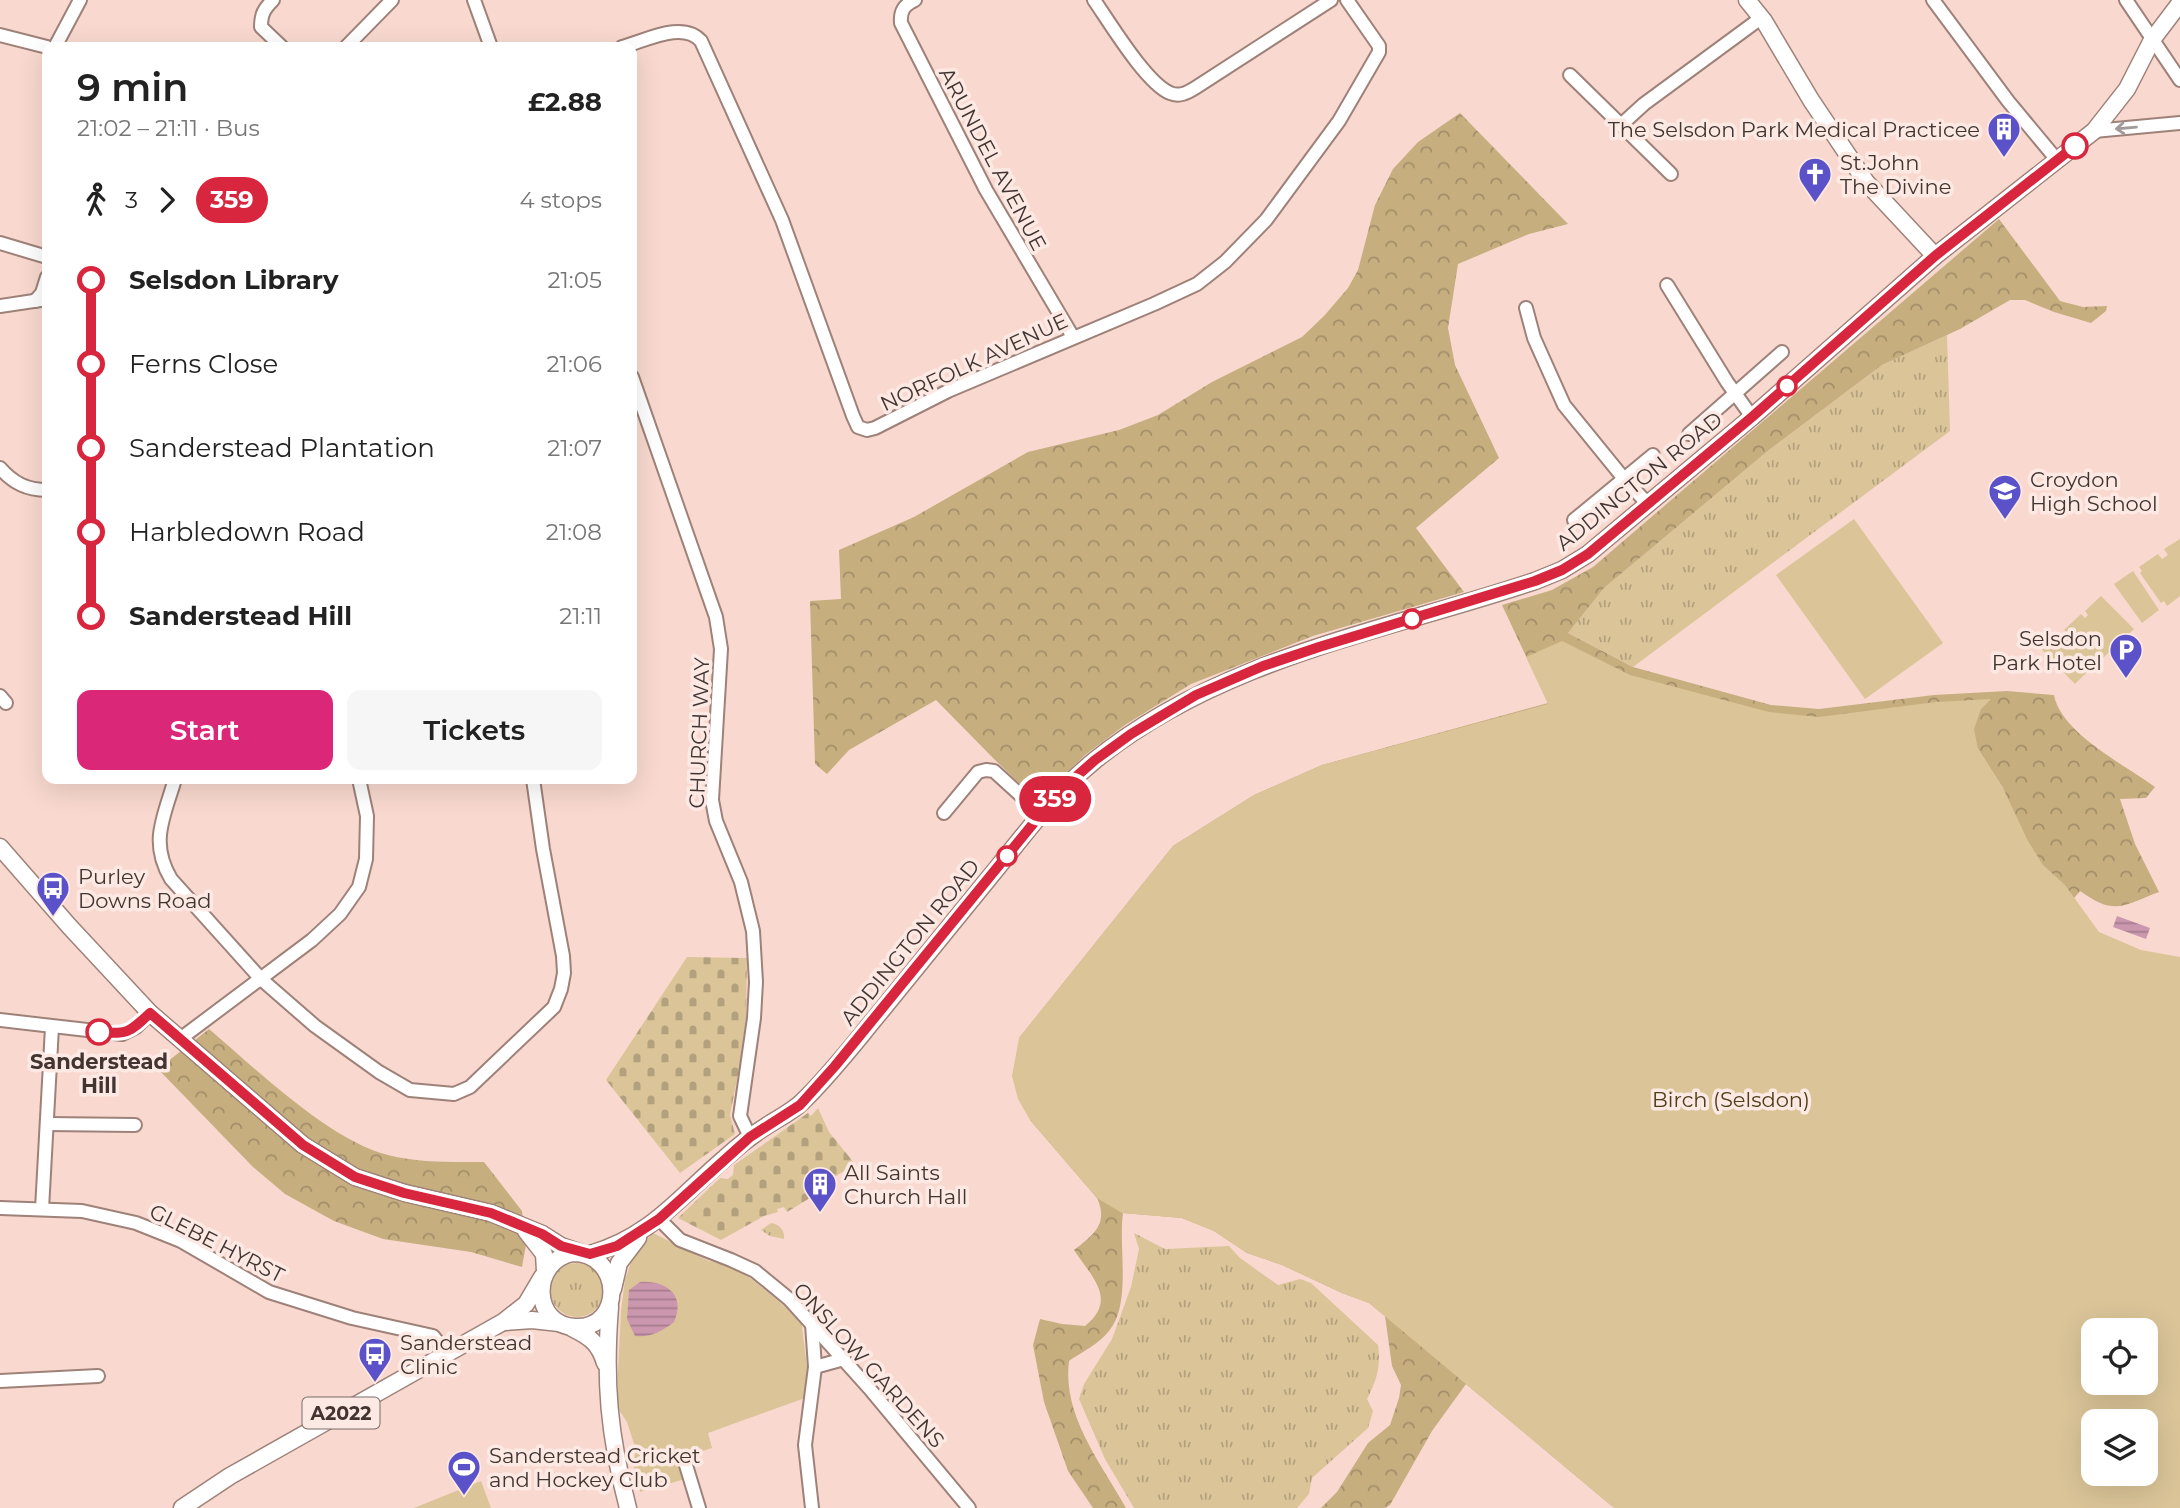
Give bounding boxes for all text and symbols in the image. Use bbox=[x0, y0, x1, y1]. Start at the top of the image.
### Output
street label: ARUNDEL AVENUE bbox=[934, 63, 1052, 255]
text: 9 min bbox=[77, 64, 188, 111]
text: £2.88 bbox=[528, 86, 602, 118]
building icon: The Selsdon Park Medical Practicee bbox=[1985, 110, 2023, 159]
text: 21:02 – 21:11 · Bus bbox=[77, 114, 260, 142]
place label: The Selsdon Park Medical Practicee bbox=[1608, 117, 1980, 142]
one-way arrow bbox=[2116, 122, 2138, 135]
unlabelled marker bbox=[2062, 133, 2088, 159]
place label: St.John The Divine bbox=[1840, 150, 1951, 199]
church icon: St.John The Divine bbox=[1796, 155, 1834, 204]
icon: walk bbox=[77, 181, 115, 219]
icon: forward bbox=[148, 181, 186, 219]
text: 359 bbox=[210, 185, 254, 214]
text: 3 bbox=[125, 186, 138, 214]
text: 4 stops bbox=[519, 186, 602, 214]
text: Selsdon Library bbox=[129, 264, 338, 296]
text: 21:05 bbox=[548, 266, 602, 294]
street label: NORFOLK AVENUE bbox=[876, 308, 1072, 416]
text: Ferns Close bbox=[129, 348, 278, 380]
text: 21:06 bbox=[547, 350, 602, 378]
unlabelled marker bbox=[1777, 376, 1797, 396]
street label: ADDINGTON ROAD bbox=[1551, 406, 1727, 556]
text: Sanderstead Plantation bbox=[129, 432, 435, 464]
text: 21:07 bbox=[547, 434, 602, 462]
place label: Croydon High School bbox=[2030, 467, 2158, 516]
school or university icon: Croydon High School bbox=[1986, 472, 2024, 521]
text: Harbledown Road bbox=[129, 516, 365, 548]
text: 21:08 bbox=[546, 518, 602, 546]
text: Sanderstead Hill bbox=[129, 600, 352, 632]
text: 21:11 bbox=[559, 602, 602, 630]
unlabelled marker bbox=[1402, 609, 1422, 629]
place label: Selsdon Park Hotel bbox=[1992, 626, 2102, 675]
parking icon: Selsdon Park Hotel bbox=[2107, 631, 2145, 680]
street label: CHURCH WAY bbox=[684, 656, 714, 809]
button: Start bbox=[77, 690, 333, 770]
button: Tickets bbox=[347, 690, 602, 770]
line badge: 359 bbox=[1015, 776, 1095, 822]
text: 359 bbox=[1033, 784, 1077, 813]
unlabelled marker bbox=[997, 846, 1017, 866]
street label: ADDINGTON ROAD bbox=[835, 854, 985, 1030]
place label: Purley Downs Road bbox=[78, 864, 212, 913]
bus stop icon: Purley Downs Road bbox=[34, 869, 72, 918]
marker: Sanderstead Hill bbox=[86, 1019, 112, 1045]
place label: Sanderstead Hill bbox=[30, 1049, 168, 1098]
park label: Birch (Selsdon) bbox=[1652, 1087, 1810, 1112]
place label: All Saints Church Hall bbox=[844, 1160, 967, 1209]
building icon: All Saints Church Hall bbox=[801, 1165, 839, 1214]
street label: GLEBE HYRST bbox=[145, 1198, 289, 1288]
street label: ONSLOW GARDENS bbox=[788, 1277, 950, 1453]
map controls bbox=[2081, 1318, 2158, 1486]
button: locate bbox=[2081, 1318, 2158, 1395]
place label: Sanderstead Clinic bbox=[400, 1330, 532, 1379]
bus stop icon: Sanderstead Clinic bbox=[356, 1335, 394, 1384]
road number: A2022 bbox=[302, 1398, 380, 1428]
button: layers bbox=[2081, 1409, 2158, 1486]
place label: Sanderstead Cricket and Hockey Club bbox=[489, 1443, 700, 1492]
sports icon: Sanderstead Cricket and Hockey Club bbox=[445, 1448, 483, 1497]

